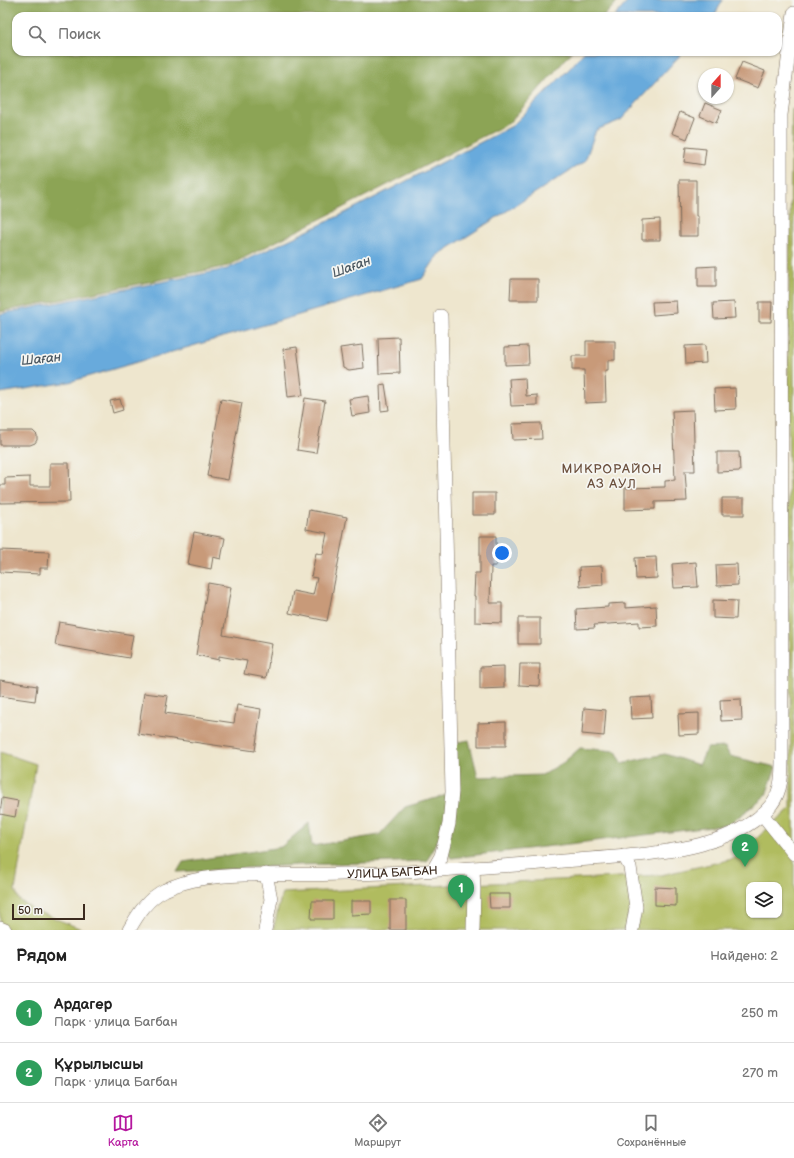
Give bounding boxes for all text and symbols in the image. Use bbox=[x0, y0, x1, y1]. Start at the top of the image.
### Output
search box bbox=[12, 12, 782, 56]
icon: search bbox=[26, 23, 48, 45]
text: Поиск bbox=[58, 25, 101, 44]
north arrow bbox=[698, 68, 734, 104]
water label: Шаған bbox=[330, 252, 373, 281]
water label: Шаған bbox=[20, 349, 62, 369]
district label: МИКРОРАЙОН АЗ АУЛ bbox=[561, 461, 663, 492]
your location bbox=[492, 543, 512, 563]
pin: 2 bbox=[732, 834, 758, 867]
street label: УЛИЦА БАГБАН bbox=[347, 863, 438, 882]
pin: 1 bbox=[448, 875, 474, 908]
map controls bbox=[746, 882, 782, 918]
button: layers bbox=[746, 882, 782, 918]
scale bar bbox=[12, 902, 85, 921]
text: 50 m bbox=[18, 904, 43, 917]
text: Рядом bbox=[16, 946, 67, 966]
text: Найдено: 2 bbox=[710, 948, 778, 964]
text: Ардагер bbox=[54, 995, 113, 1014]
text: 1 bbox=[26, 1005, 32, 1021]
text: 250 m bbox=[741, 1005, 778, 1021]
text: Парк · улица Багбан bbox=[54, 1014, 178, 1030]
text: Құрылысшы bbox=[54, 1055, 143, 1074]
text: 2 bbox=[25, 1065, 33, 1081]
text: 270 m bbox=[742, 1065, 778, 1081]
text: Парк · улица Багбан bbox=[54, 1074, 178, 1090]
tab: Карта bbox=[108, 1112, 139, 1149]
tab: Маршрут bbox=[354, 1112, 401, 1149]
tab: Сохранённые bbox=[617, 1112, 686, 1149]

